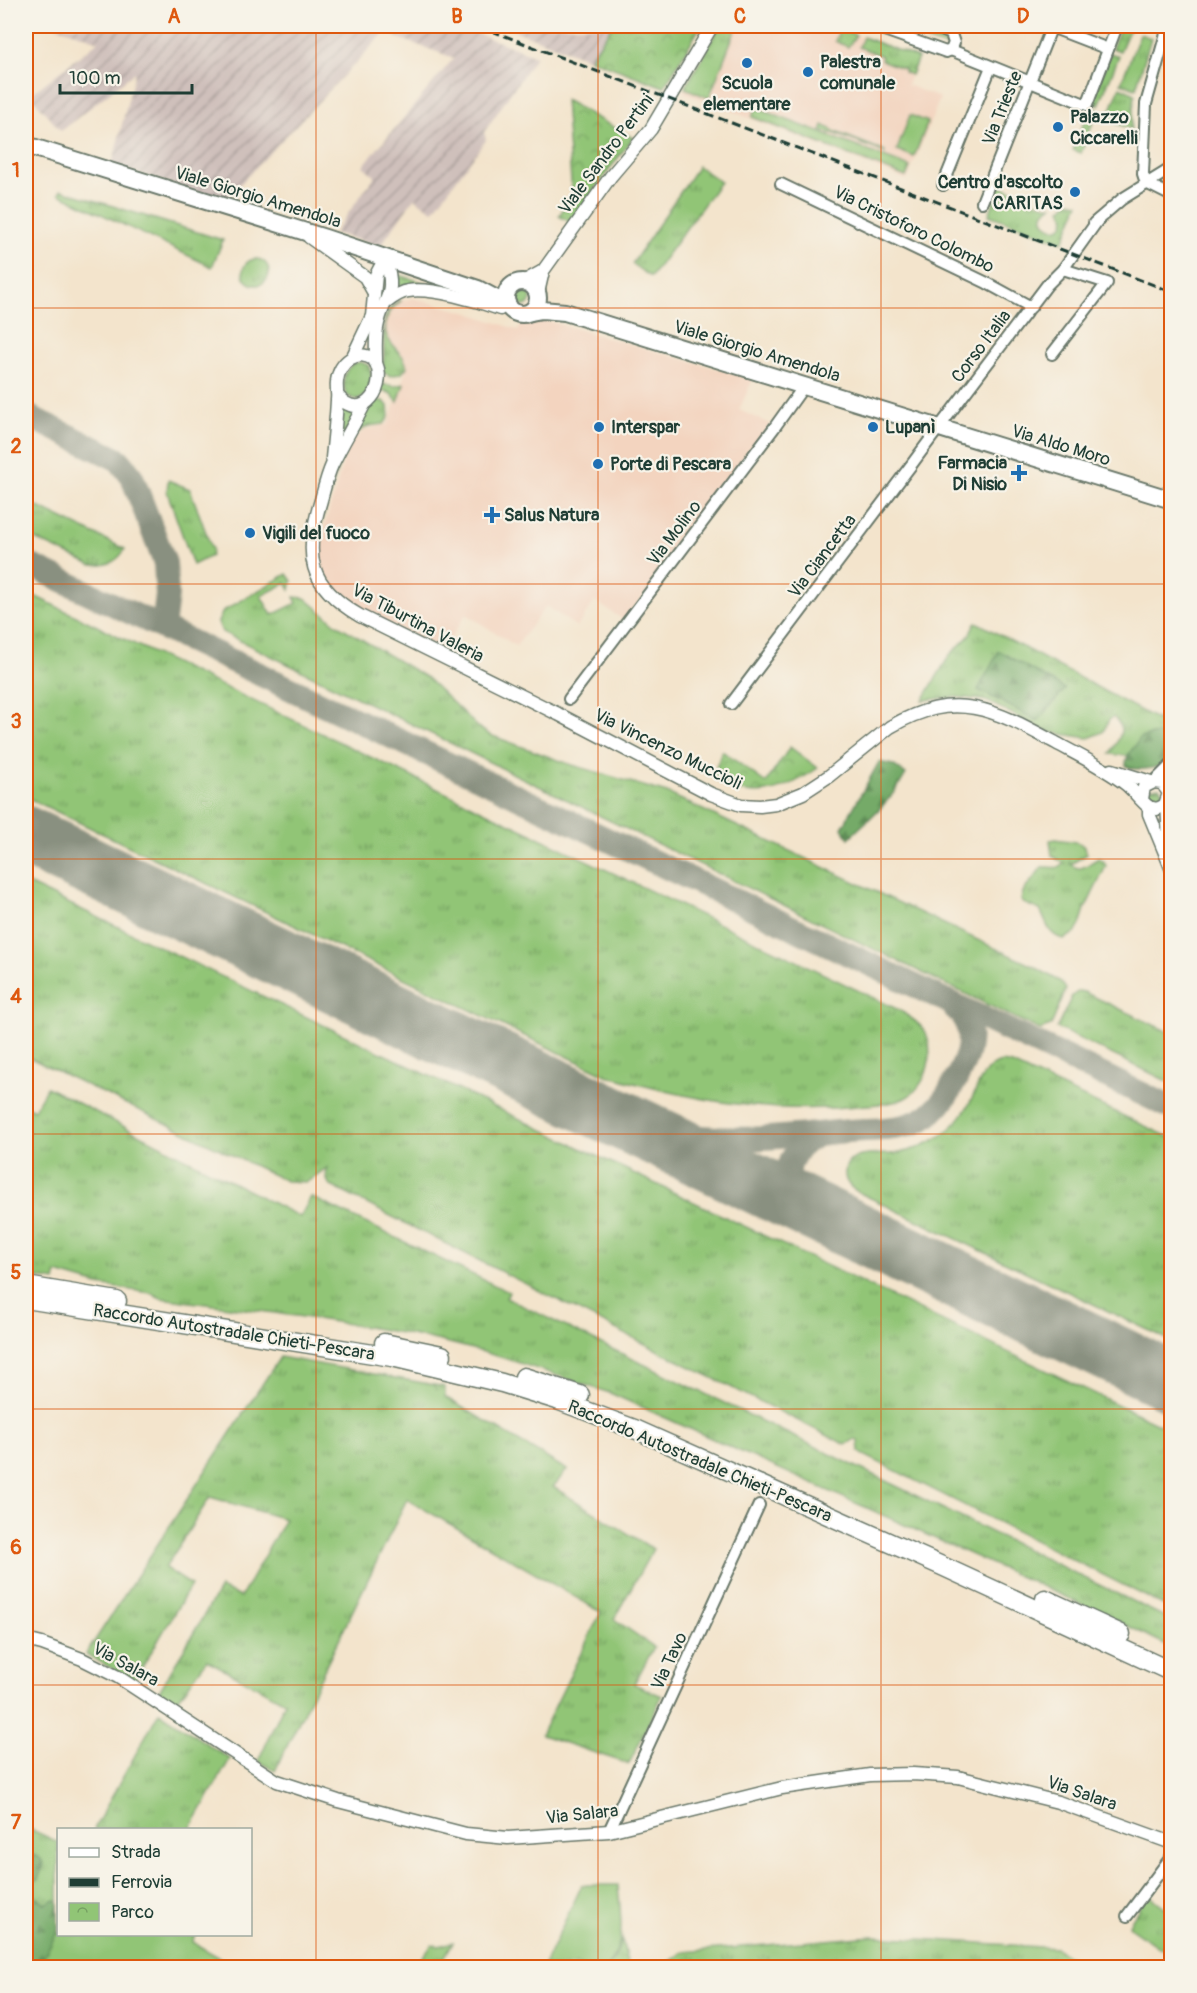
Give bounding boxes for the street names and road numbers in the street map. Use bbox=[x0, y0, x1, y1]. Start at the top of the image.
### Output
street label: Via Trieste bbox=[977, 67, 1028, 149]
street label: Viale Sandro Pertini bbox=[553, 89, 659, 219]
street label: Viale Giorgio Amendola bbox=[172, 161, 344, 234]
street label: Via Cristoforo Colombo bbox=[830, 180, 998, 279]
street label: Corso Italia bbox=[947, 305, 1016, 387]
street label: Viale Giorgio Amendola bbox=[671, 315, 843, 388]
street label: Via Aldo Moro bbox=[1008, 419, 1114, 472]
street label: Via Molino bbox=[642, 496, 707, 571]
street label: Via Ciancetta bbox=[783, 510, 862, 603]
street label: Via Tiburtina Valeria bbox=[348, 579, 488, 668]
street label: Via Vincenzo Muccioli bbox=[590, 704, 745, 795]
street label: Raccordo Autostradale Chieti-Pescara bbox=[91, 1299, 376, 1366]
street label: Raccordo Autostradale Chieti-Pescara bbox=[564, 1395, 835, 1528]
street label: Via Tavo bbox=[646, 1628, 693, 1694]
street label: Via Salara bbox=[88, 1637, 163, 1692]
street label: Via Salara bbox=[1044, 1771, 1120, 1816]
street label: Via Salara bbox=[545, 1799, 619, 1830]

